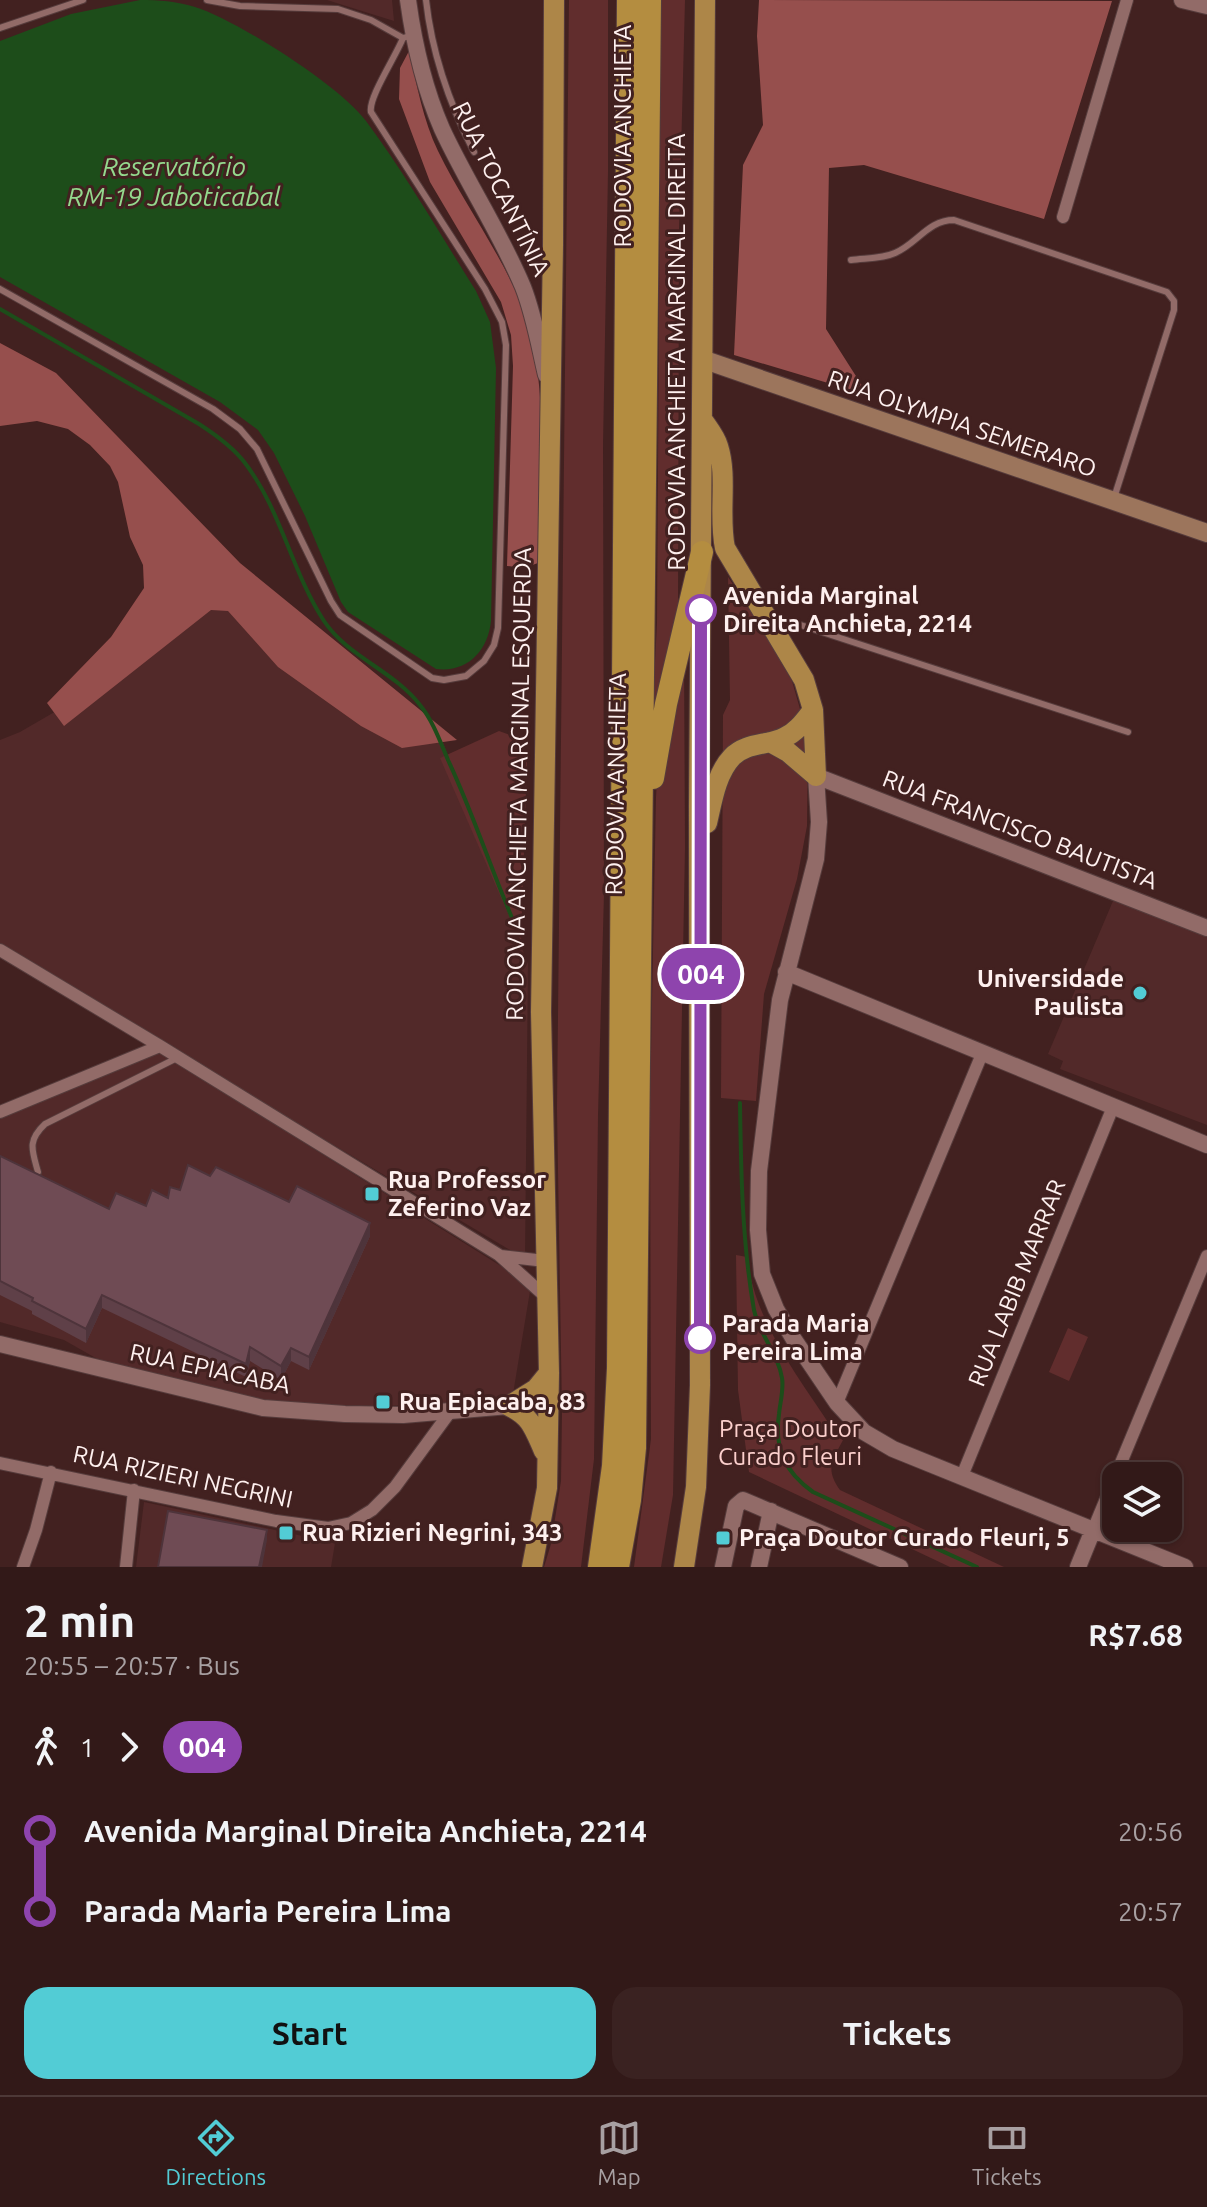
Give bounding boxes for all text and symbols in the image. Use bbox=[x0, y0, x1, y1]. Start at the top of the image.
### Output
street label: RODOVIA ANCHIETA bbox=[609, 24, 636, 247]
street label: RUA TOCANTÍNIA bbox=[448, 97, 556, 281]
street label: RODOVIA ANCHIETA MARGINAL DIREITA bbox=[663, 133, 690, 571]
water label: Reservatório RM-19 Jaboticabal bbox=[67, 152, 281, 211]
street label: RUA OLYMPIA SEMERARO bbox=[824, 365, 1100, 482]
street label: RODOVIA ANCHIETA MARGINAL ESQUERDA bbox=[501, 547, 536, 1021]
place label: Avenida Marginal Direita Anchieta, 2214 bbox=[723, 582, 972, 637]
marker: Avenida Marginal Direita Anchieta, 2214 bbox=[686, 595, 716, 625]
street label: RODOVIA ANCHIETA bbox=[600, 672, 631, 896]
street label: RUA FRANCISCO BAUTISTA bbox=[879, 765, 1162, 895]
line badge: 004 bbox=[655, 948, 747, 1000]
text: 004 bbox=[677, 958, 725, 989]
place label: Universidade Paulista bbox=[977, 965, 1124, 1020]
marker: Universidade Paulista bbox=[1131, 984, 1149, 1002]
place label: Rua Professor Zeferino Vaz bbox=[388, 1166, 546, 1221]
street label: RUA LABIB MARRAR bbox=[963, 1175, 1070, 1390]
marker: Rua Professor Zeferino Vaz bbox=[363, 1185, 381, 1203]
place label: Parada Maria Pereira Lima bbox=[722, 1310, 870, 1365]
marker: Parada Maria Pereira Lima bbox=[685, 1323, 715, 1353]
street label: RUA EPIACABA bbox=[127, 1338, 293, 1399]
place label: Rua Epiacaba, 83 bbox=[399, 1388, 586, 1415]
marker: Rua Epiacaba, 83 bbox=[374, 1393, 392, 1411]
park label: Praça Doutor Curado Fleuri bbox=[718, 1415, 862, 1470]
street label: RUA RIZIERI NEGRINI bbox=[71, 1440, 295, 1513]
map controls bbox=[1102, 1462, 1182, 1542]
button: layers bbox=[1102, 1462, 1182, 1542]
place label: Rua Rizieri Negrini, 343 bbox=[302, 1519, 563, 1546]
marker: Rua Rizieri Negrini, 343 bbox=[277, 1524, 295, 1542]
place label: Praça Doutor Curado Fleuri, 5 bbox=[739, 1524, 1070, 1551]
marker: Praça Doutor Curado Fleuri, 5 bbox=[714, 1529, 732, 1547]
text: 2 min bbox=[24, 1596, 135, 1645]
text: R$7.68 bbox=[1088, 1618, 1183, 1652]
text: 20:55 – 20:57 · Bus bbox=[24, 1651, 240, 1680]
icon: walk bbox=[24, 1725, 68, 1769]
icon: forward bbox=[107, 1725, 151, 1769]
text: 004 bbox=[179, 1731, 226, 1762]
text: 1 bbox=[80, 1733, 95, 1762]
text: Avenida Marginal Direita Anchieta, 2214 bbox=[84, 1814, 647, 1848]
text: 20:56 bbox=[1118, 1817, 1183, 1846]
text: Parada Maria Pereira Lima bbox=[84, 1894, 452, 1928]
text: 20:57 bbox=[1118, 1897, 1183, 1926]
button: Start bbox=[24, 1987, 596, 2079]
button: Tickets bbox=[612, 1987, 1183, 2079]
tab: Directions bbox=[166, 2116, 266, 2189]
tab: Map bbox=[597, 2116, 641, 2189]
tab: Tickets bbox=[972, 2116, 1041, 2189]

